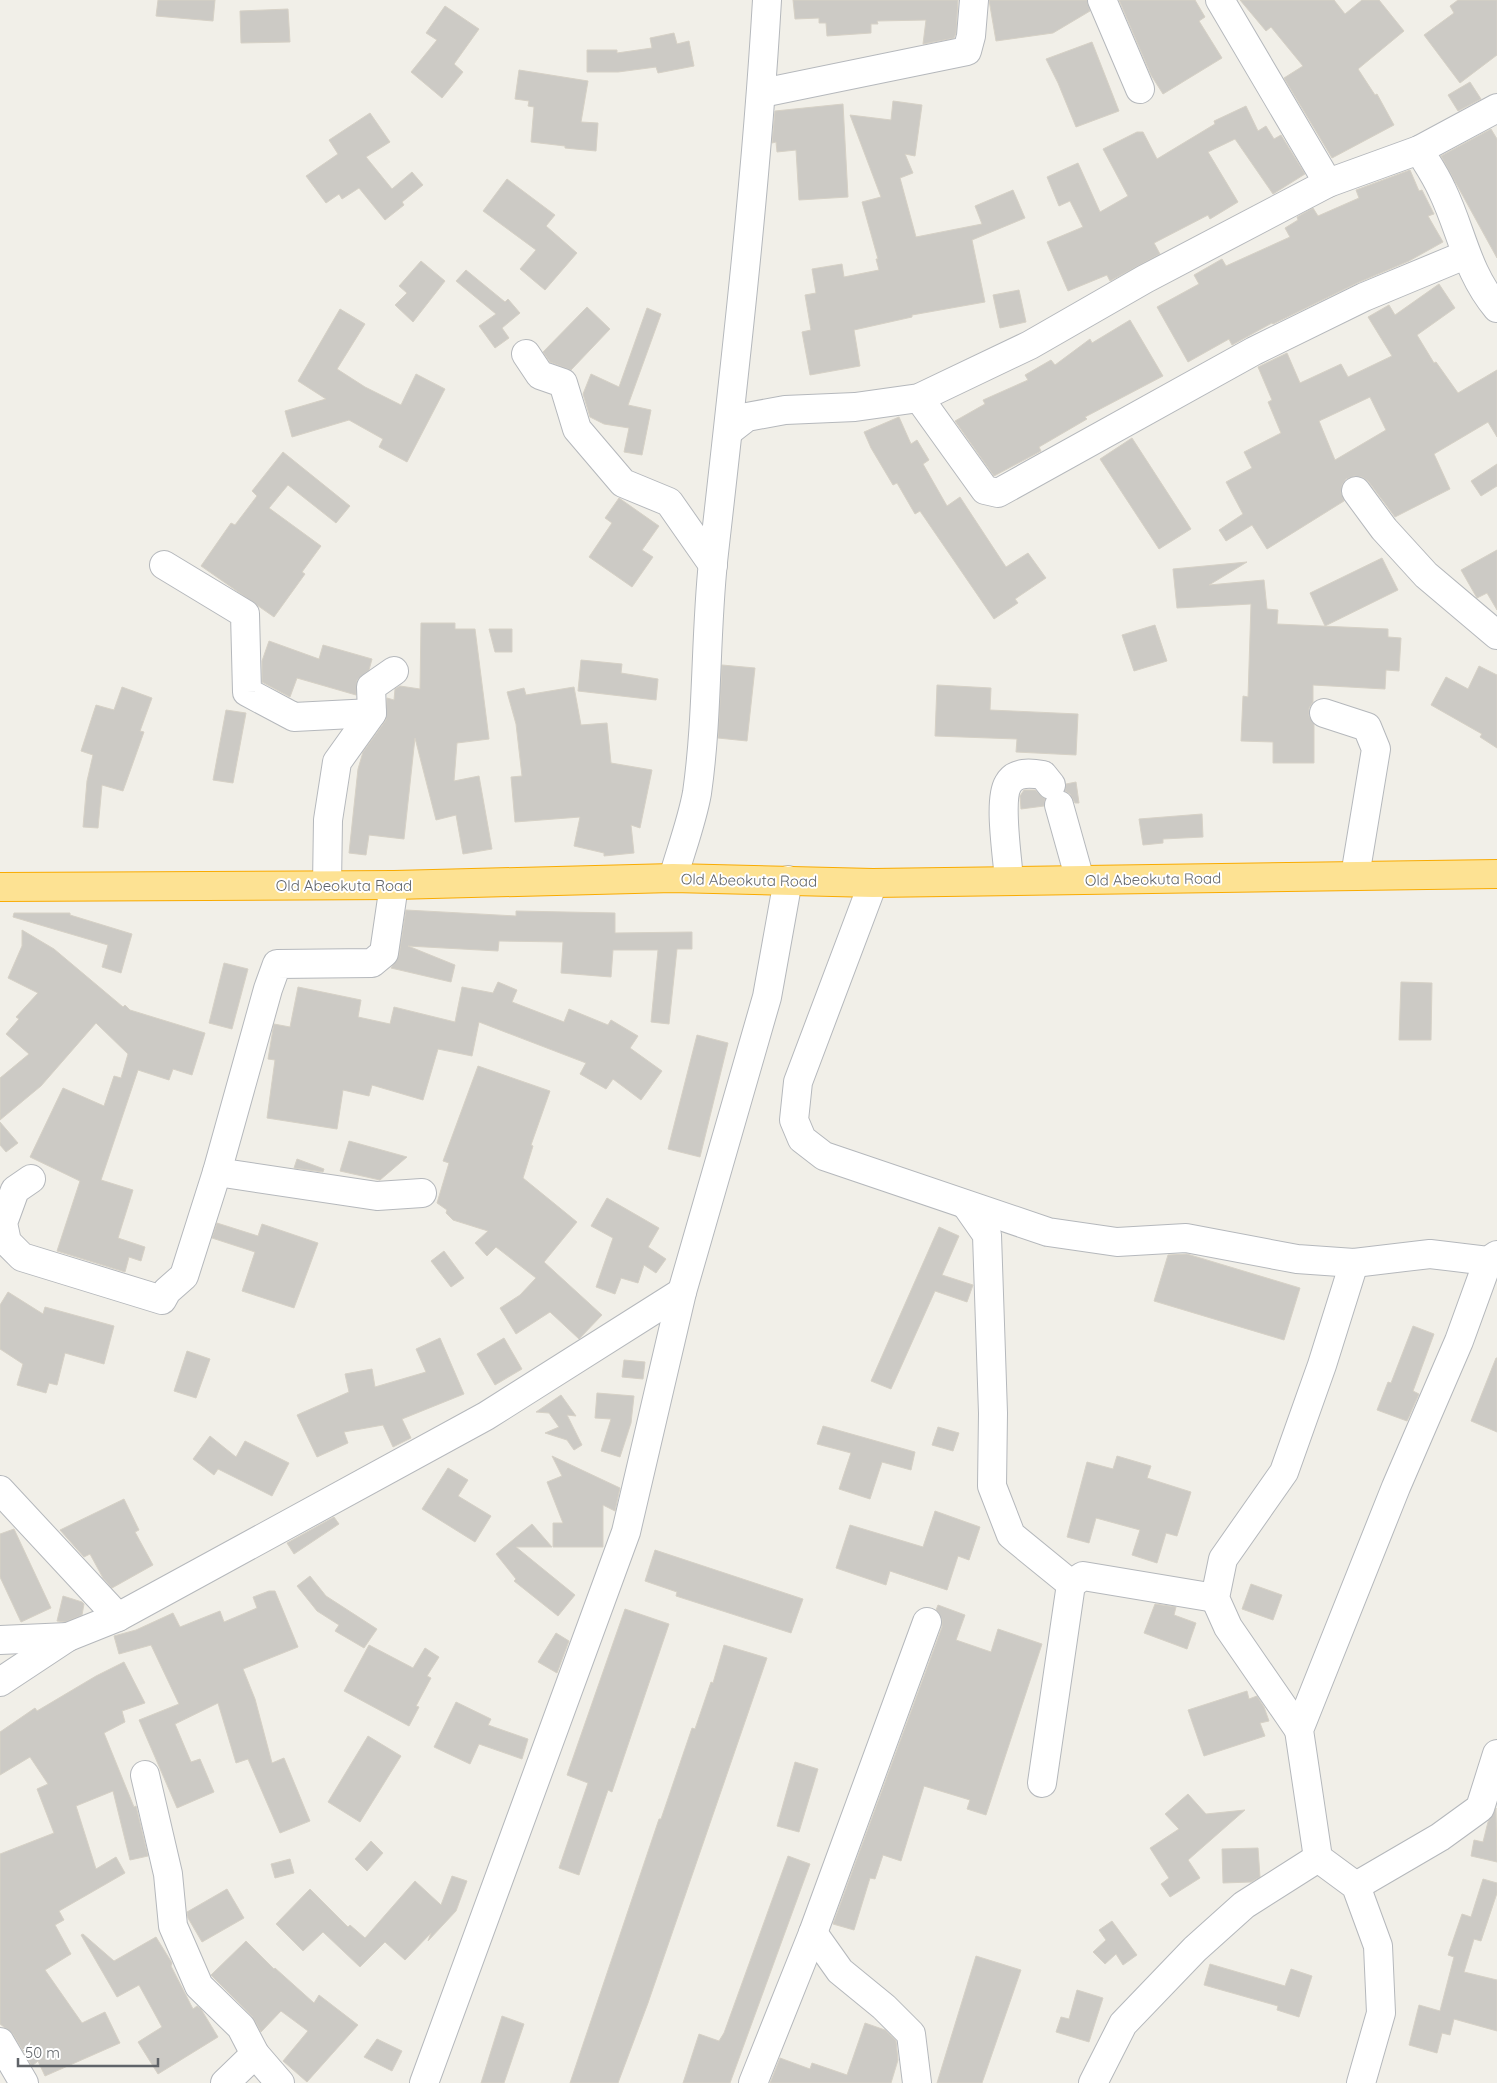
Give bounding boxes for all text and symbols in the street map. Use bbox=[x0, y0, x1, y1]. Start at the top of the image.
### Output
street label: Old Abeokuta Road bbox=[1085, 868, 1221, 890]
street label: Old Abeokuta Road bbox=[681, 869, 817, 891]
street label: Old Abeokuta Road bbox=[276, 876, 412, 895]
scale bar bbox=[18, 2036, 158, 2068]
text: 50 m bbox=[25, 2043, 60, 2062]

